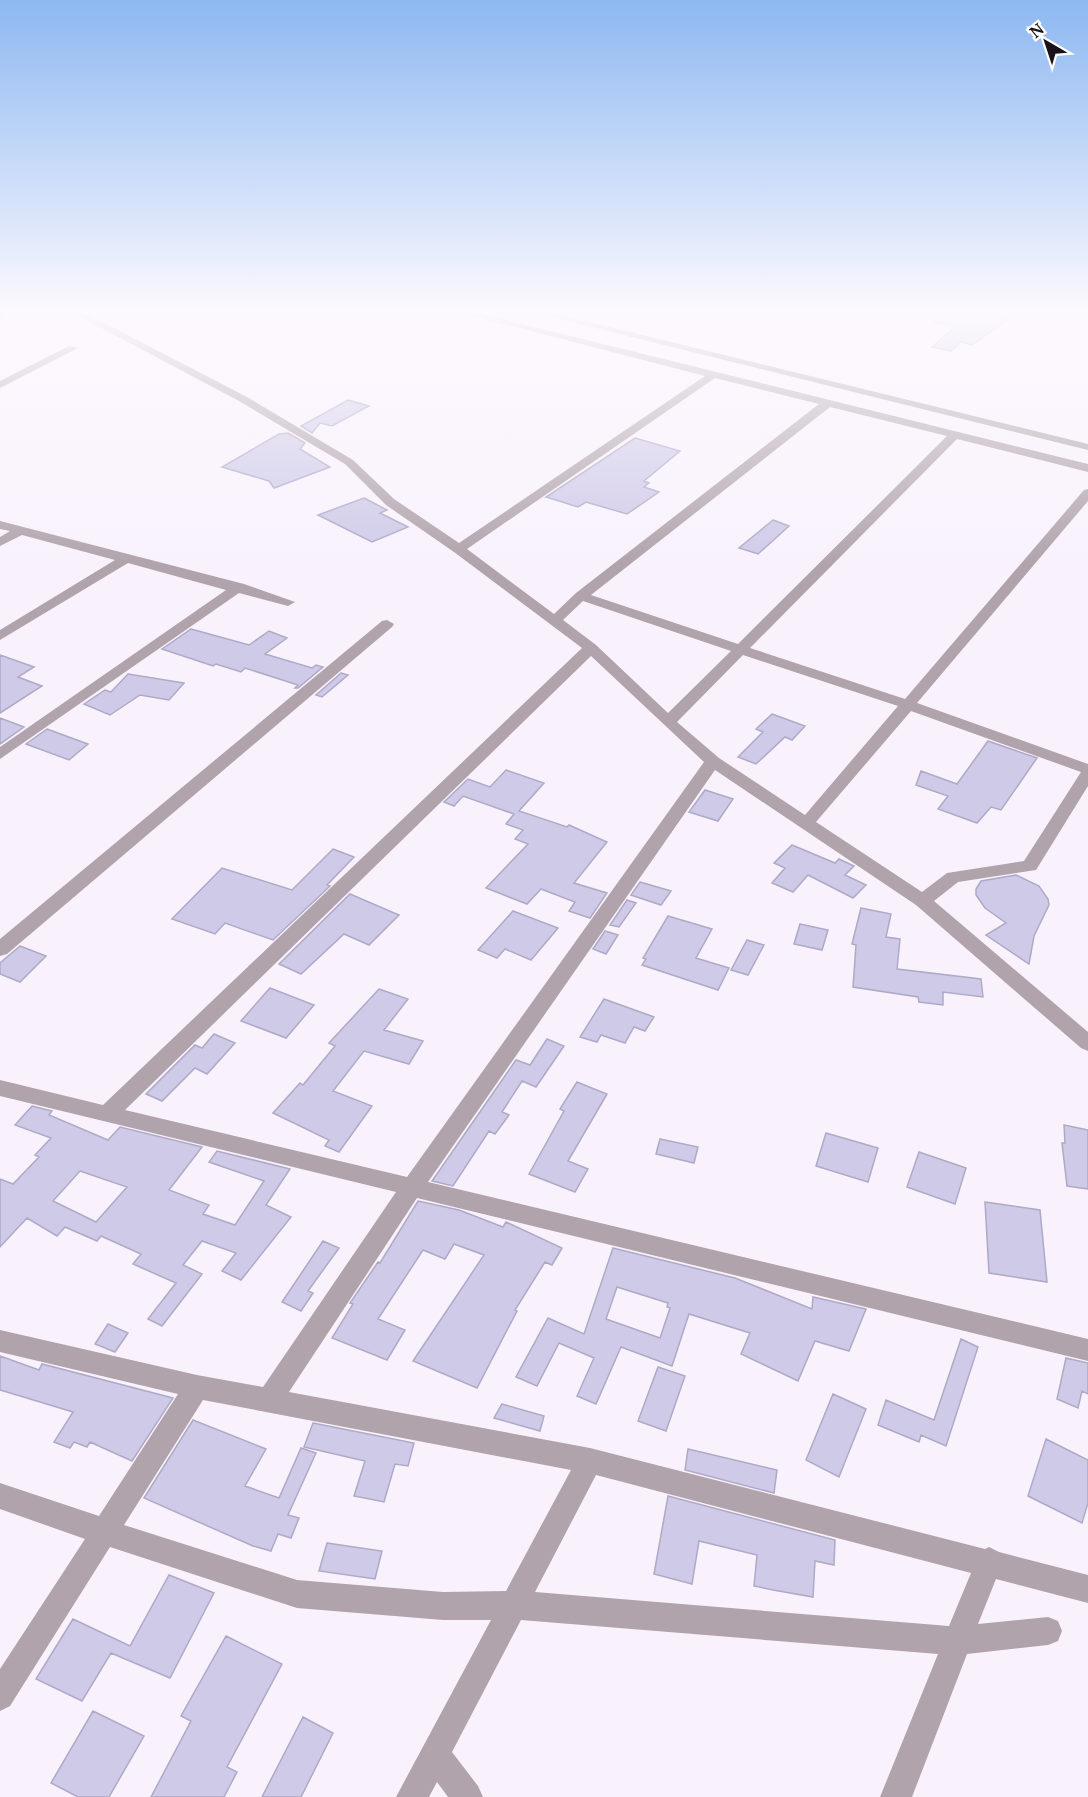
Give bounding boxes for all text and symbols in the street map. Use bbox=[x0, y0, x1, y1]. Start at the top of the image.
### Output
north arrow bbox=[1016, 12, 1076, 72]
text: N bbox=[1025, 18, 1049, 43]

